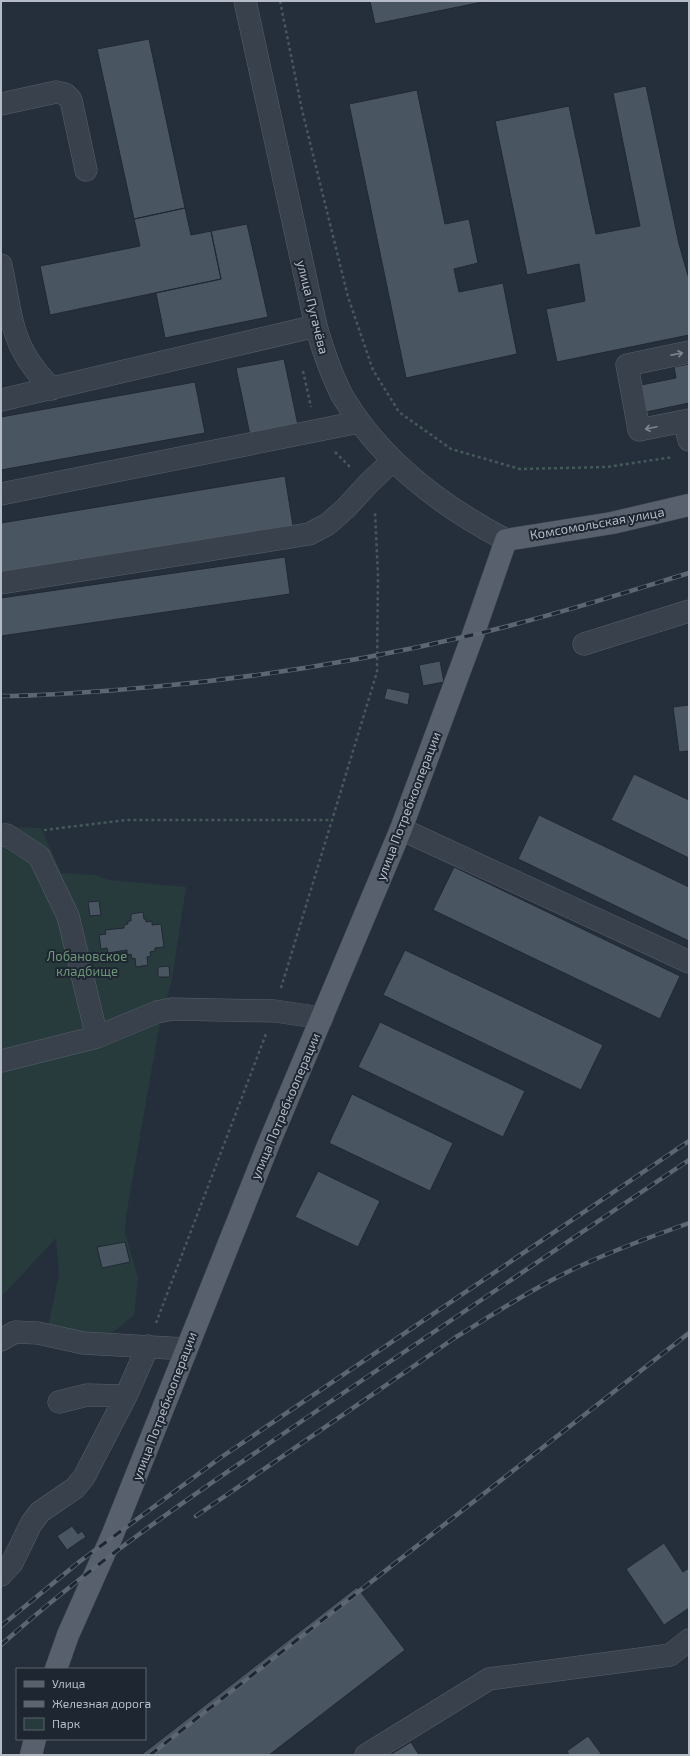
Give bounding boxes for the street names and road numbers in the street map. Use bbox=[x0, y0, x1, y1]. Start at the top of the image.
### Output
street label: улица Пугачёва bbox=[294, 258, 332, 356]
street label: Комсомольская улица bbox=[528, 503, 666, 543]
street label: улица Потребкооперации bbox=[372, 730, 444, 882]
street label: улица Потребкооперации bbox=[247, 1030, 323, 1182]
street label: улица Потребкооперации bbox=[128, 1330, 200, 1482]

